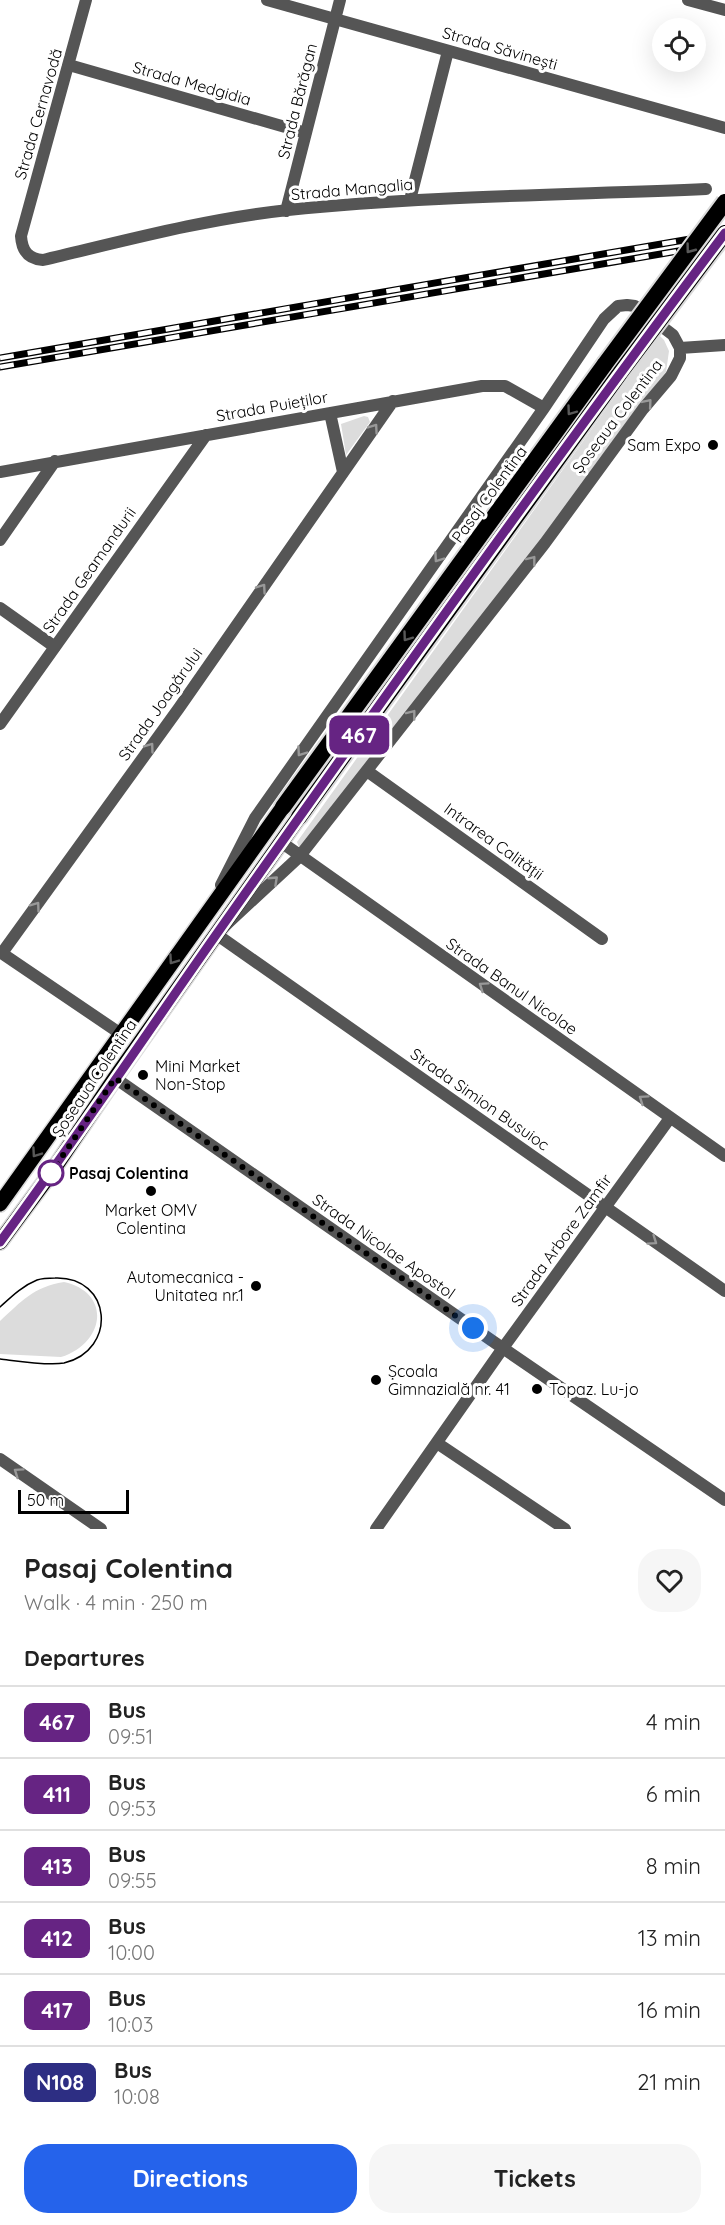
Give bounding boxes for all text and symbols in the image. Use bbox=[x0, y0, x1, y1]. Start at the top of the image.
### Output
map controls bbox=[652, 18, 706, 72]
button: locate bbox=[652, 18, 706, 72]
street label: Strada Săvinești bbox=[440, 22, 560, 74]
street label: Strada Bărăgan bbox=[273, 41, 321, 161]
street label: Strada Cernavodă bbox=[10, 46, 66, 182]
street label: Strada Medgidia bbox=[131, 57, 253, 109]
street label: Strada Mangalia bbox=[290, 174, 414, 204]
one-way arrow bbox=[686, 243, 697, 254]
street label: Șoseaua Colentina bbox=[568, 355, 666, 477]
street label: Strada Puieților bbox=[215, 386, 329, 426]
one-way arrow bbox=[641, 399, 652, 410]
one-way arrow bbox=[567, 404, 578, 415]
one-way arrow bbox=[367, 424, 378, 435]
place label: Sam Expo bbox=[627, 435, 701, 455]
marker: Sam Expo bbox=[706, 438, 720, 452]
street label: Pasaj Colentina bbox=[447, 442, 531, 546]
street label: Strada Geamandurii bbox=[38, 503, 140, 637]
one-way arrow bbox=[434, 552, 445, 563]
one-way arrow bbox=[525, 556, 536, 567]
one-way arrow bbox=[255, 583, 266, 594]
one-way arrow bbox=[403, 630, 414, 641]
street label: Strada Joagărului bbox=[114, 644, 206, 764]
one-way arrow bbox=[404, 709, 415, 720]
line badge: 467 bbox=[324, 716, 394, 754]
text: 467 bbox=[341, 722, 377, 748]
one-way arrow bbox=[143, 743, 154, 754]
one-way arrow bbox=[297, 745, 308, 756]
street label: Intrarea Calității bbox=[440, 798, 548, 884]
one-way arrow bbox=[268, 876, 278, 887]
one-way arrow bbox=[29, 901, 40, 912]
street label: Strada Banul Nicolae bbox=[442, 933, 582, 1039]
one-way arrow bbox=[170, 954, 181, 965]
one-way arrow bbox=[479, 982, 490, 993]
street label: Șoseaua Colentina bbox=[47, 1015, 141, 1141]
street label: Strada Simion Busuioc bbox=[407, 1043, 553, 1155]
place label: Mini Market Non-Stop bbox=[155, 1056, 240, 1094]
marker: Mini Market Non-Stop bbox=[136, 1068, 150, 1082]
one-way arrow bbox=[638, 1095, 649, 1106]
one-way arrow bbox=[32, 1147, 43, 1158]
marker: Pasaj Colentina bbox=[38, 1160, 64, 1186]
place label: Pasaj Colentina bbox=[69, 1163, 188, 1183]
street label: Strada Arbore Zamfir bbox=[506, 1170, 616, 1310]
marker: Market OMV Colentina bbox=[144, 1184, 158, 1198]
street label: Strada Nicolae Apostol bbox=[309, 1189, 459, 1303]
place label: Market OMV Colentina bbox=[105, 1200, 197, 1238]
one-way arrow bbox=[647, 1234, 658, 1245]
place label: Automecanica - Unitatea nr.1 bbox=[127, 1267, 244, 1305]
marker: Automecanica - Unitatea nr.1 bbox=[249, 1279, 263, 1293]
your location bbox=[458, 1313, 488, 1343]
place label: Școala Gimnazială nr. 41 bbox=[388, 1361, 510, 1399]
marker: Școala Gimnazială nr. 41 bbox=[369, 1373, 383, 1387]
place label: Topaz. Lu-jo bbox=[549, 1379, 639, 1399]
marker: Topaz. Lu-jo bbox=[530, 1382, 544, 1396]
one-way arrow bbox=[14, 1468, 25, 1479]
scale bar bbox=[18, 1487, 129, 1514]
text: 50 m bbox=[27, 1490, 64, 1510]
button: heart bbox=[638, 1549, 701, 1612]
text: Pasaj Colentina bbox=[24, 1550, 233, 1585]
text: Walk · 4 min · 250 m bbox=[24, 1590, 208, 1615]
text: Departures bbox=[24, 1644, 145, 1672]
text: Bus bbox=[108, 1696, 146, 1724]
text: 4 min bbox=[646, 1708, 701, 1736]
text: 467 bbox=[39, 1709, 75, 1735]
text: 09:51 bbox=[108, 1724, 153, 1749]
text: Bus bbox=[108, 1768, 146, 1796]
text: 6 min bbox=[646, 1780, 701, 1808]
text: 411 bbox=[43, 1781, 71, 1807]
text: 09:53 bbox=[108, 1796, 156, 1821]
text: Bus bbox=[108, 1840, 146, 1868]
text: 8 min bbox=[646, 1852, 701, 1880]
text: 413 bbox=[41, 1853, 73, 1879]
text: 09:55 bbox=[108, 1868, 157, 1893]
text: Bus bbox=[108, 1912, 146, 1940]
text: 13 min bbox=[638, 1924, 701, 1952]
text: 412 bbox=[41, 1925, 73, 1951]
text: 10:00 bbox=[108, 1940, 155, 1965]
text: Bus bbox=[108, 1984, 146, 2012]
text: 16 min bbox=[638, 1996, 701, 2024]
text: 417 bbox=[41, 1997, 73, 2023]
text: 10:03 bbox=[108, 2012, 153, 2037]
text: Bus bbox=[114, 2056, 152, 2084]
text: 21 min bbox=[637, 2068, 701, 2096]
text: N108 bbox=[36, 2069, 84, 2095]
text: 10:08 bbox=[114, 2084, 160, 2109]
button: Directions bbox=[24, 2144, 357, 2213]
button: Tickets bbox=[369, 2144, 701, 2213]

